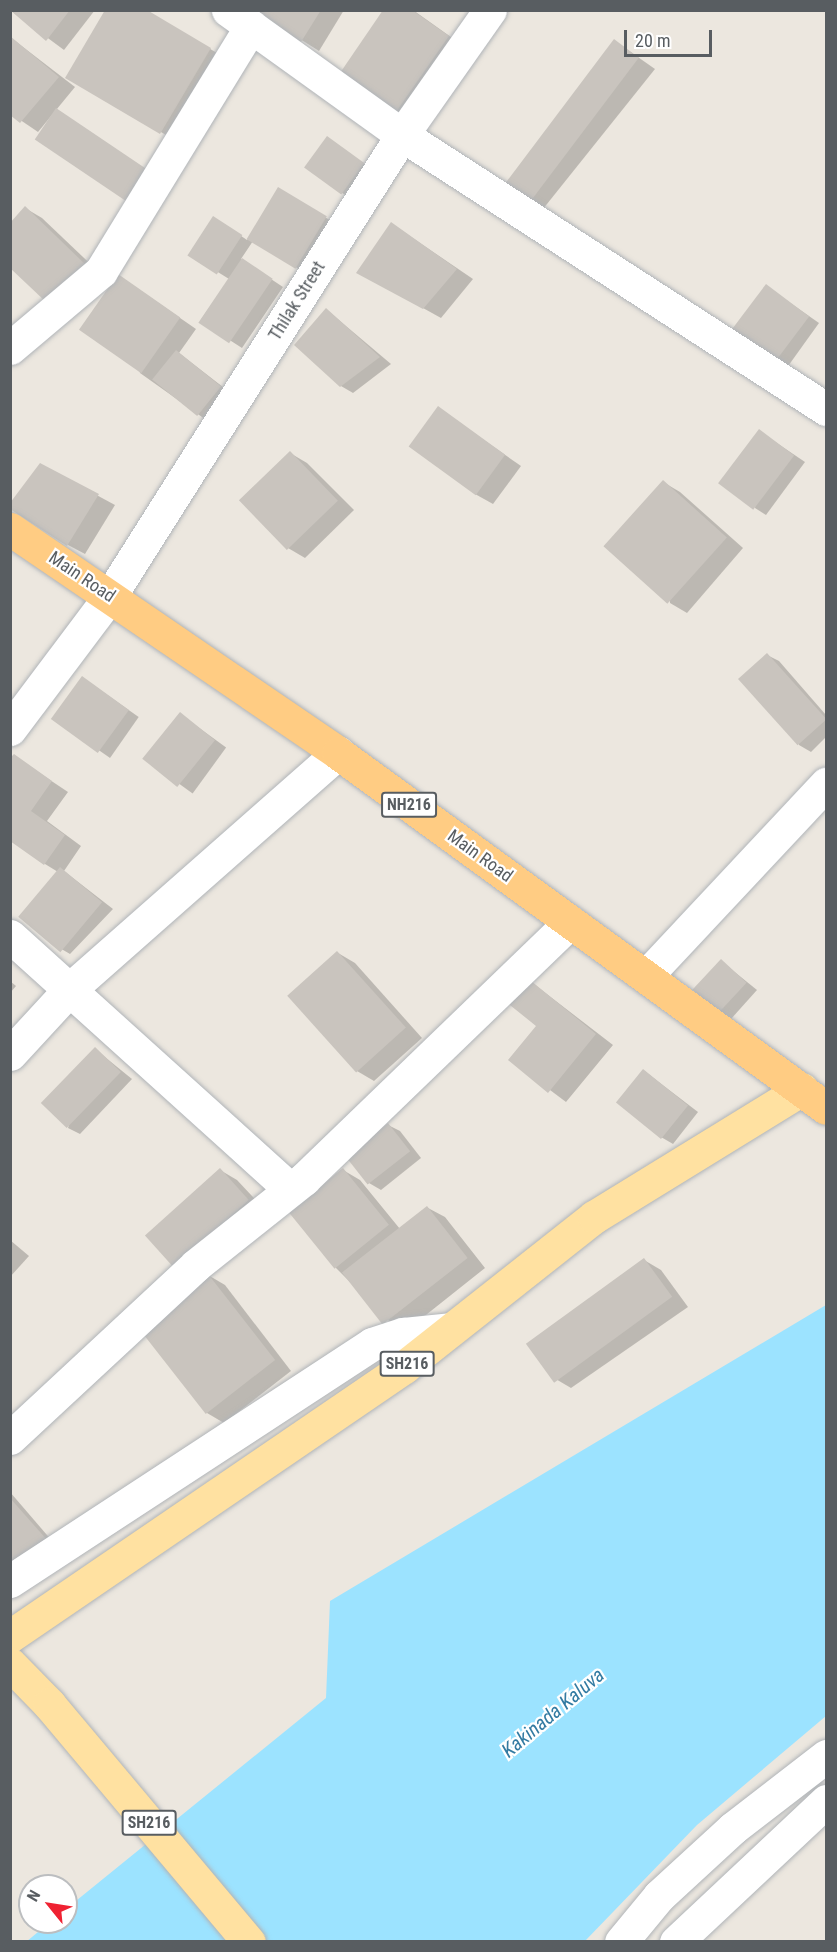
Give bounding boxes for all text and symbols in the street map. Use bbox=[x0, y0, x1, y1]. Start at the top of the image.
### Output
scale bar bbox=[627, 18, 716, 56]
text: 20 m bbox=[635, 30, 670, 51]
street label: Thilak Street bbox=[264, 257, 330, 345]
street label: Main Road bbox=[45, 547, 119, 607]
road number: NH216 bbox=[380, 792, 438, 818]
street label: Main Road bbox=[443, 825, 517, 887]
road number: SH216 bbox=[378, 1351, 436, 1377]
water label: Kakinada Kaluva bbox=[497, 1663, 609, 1763]
road number: SH216 bbox=[120, 1810, 178, 1836]
north arrow bbox=[18, 1874, 78, 1934]
text: N bbox=[23, 1887, 44, 1905]

